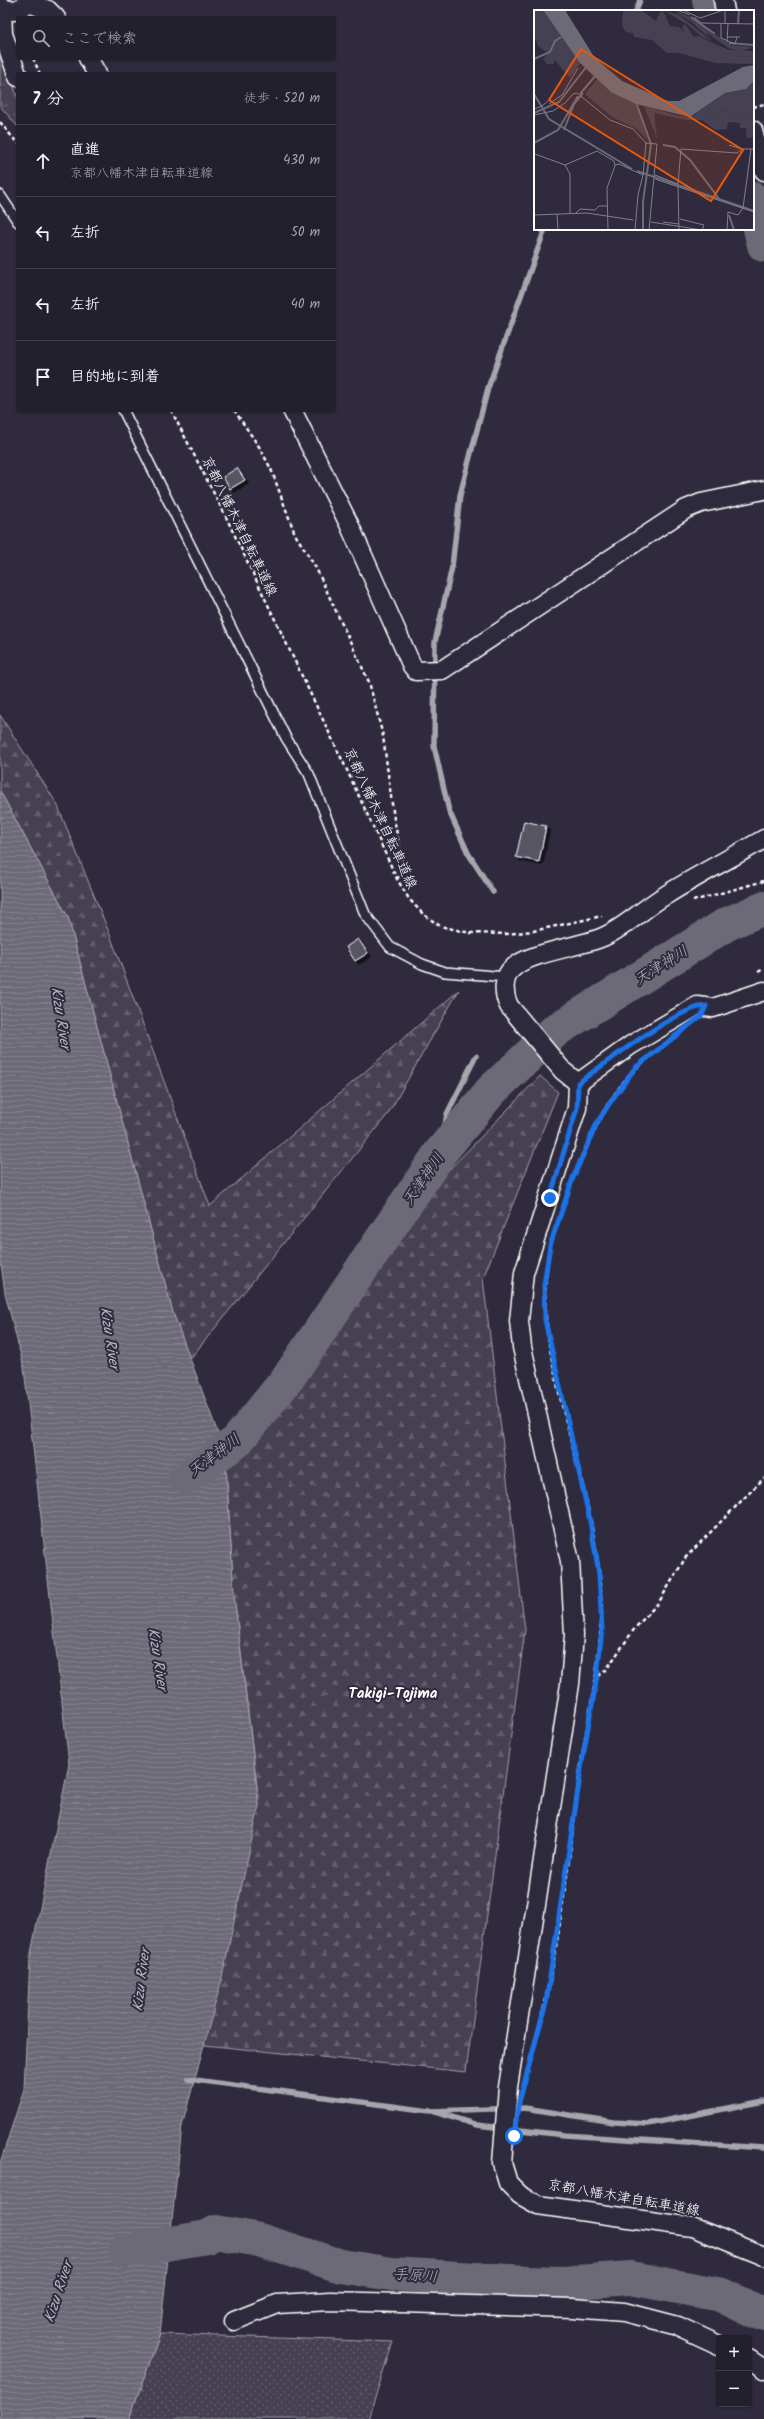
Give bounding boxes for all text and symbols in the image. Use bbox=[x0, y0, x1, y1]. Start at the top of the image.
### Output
inset map bbox=[534, 10, 754, 230]
search box bbox=[16, 16, 336, 60]
icon: search bbox=[30, 27, 52, 49]
text: ここで検索 bbox=[62, 27, 137, 51]
text: 7 分 bbox=[32, 86, 64, 113]
text: 徒歩 · 520 m bbox=[244, 88, 320, 109]
text: 直進 bbox=[70, 138, 100, 162]
icon: ahead bbox=[32, 150, 54, 172]
text: 430 m bbox=[283, 150, 320, 171]
text: 京都八幡木津自転車道線 bbox=[70, 163, 213, 184]
text: 左折 bbox=[70, 221, 100, 245]
icon: left bbox=[32, 222, 54, 244]
text: 50 m bbox=[291, 222, 320, 243]
text: 左折 bbox=[70, 293, 100, 317]
icon: left bbox=[32, 294, 54, 316]
text: 40 m bbox=[291, 294, 320, 315]
text: 目的地に到着 bbox=[70, 365, 160, 389]
icon: arrive bbox=[32, 366, 54, 388]
street label: 京都八幡木津自転車道線 bbox=[195, 452, 283, 600]
street label: 京都八幡木津自転車道線 bbox=[338, 744, 423, 893]
water label: 天津神川 bbox=[630, 940, 693, 992]
water label: Kizu River bbox=[43, 985, 77, 1054]
water label: 天津神川 bbox=[397, 1148, 451, 1211]
route end bbox=[541, 1189, 559, 1207]
water label: Kizu River bbox=[92, 1305, 126, 1374]
water label: 天津神川 bbox=[183, 1428, 246, 1483]
water label: Kizu River bbox=[140, 1626, 174, 1695]
district label: Takigi-Tojima bbox=[349, 1682, 438, 1706]
water label: Kizu River bbox=[126, 1945, 158, 2013]
route start bbox=[505, 2127, 523, 2145]
street label: 京都八幡木津自転車道線 bbox=[546, 2174, 702, 2222]
water label: Kizu River bbox=[38, 2256, 81, 2326]
water label: 手原川 bbox=[392, 2262, 438, 2290]
map controls bbox=[716, 2335, 752, 2407]
button: + bbox=[716, 2335, 752, 2371]
button: − bbox=[716, 2371, 752, 2407]

